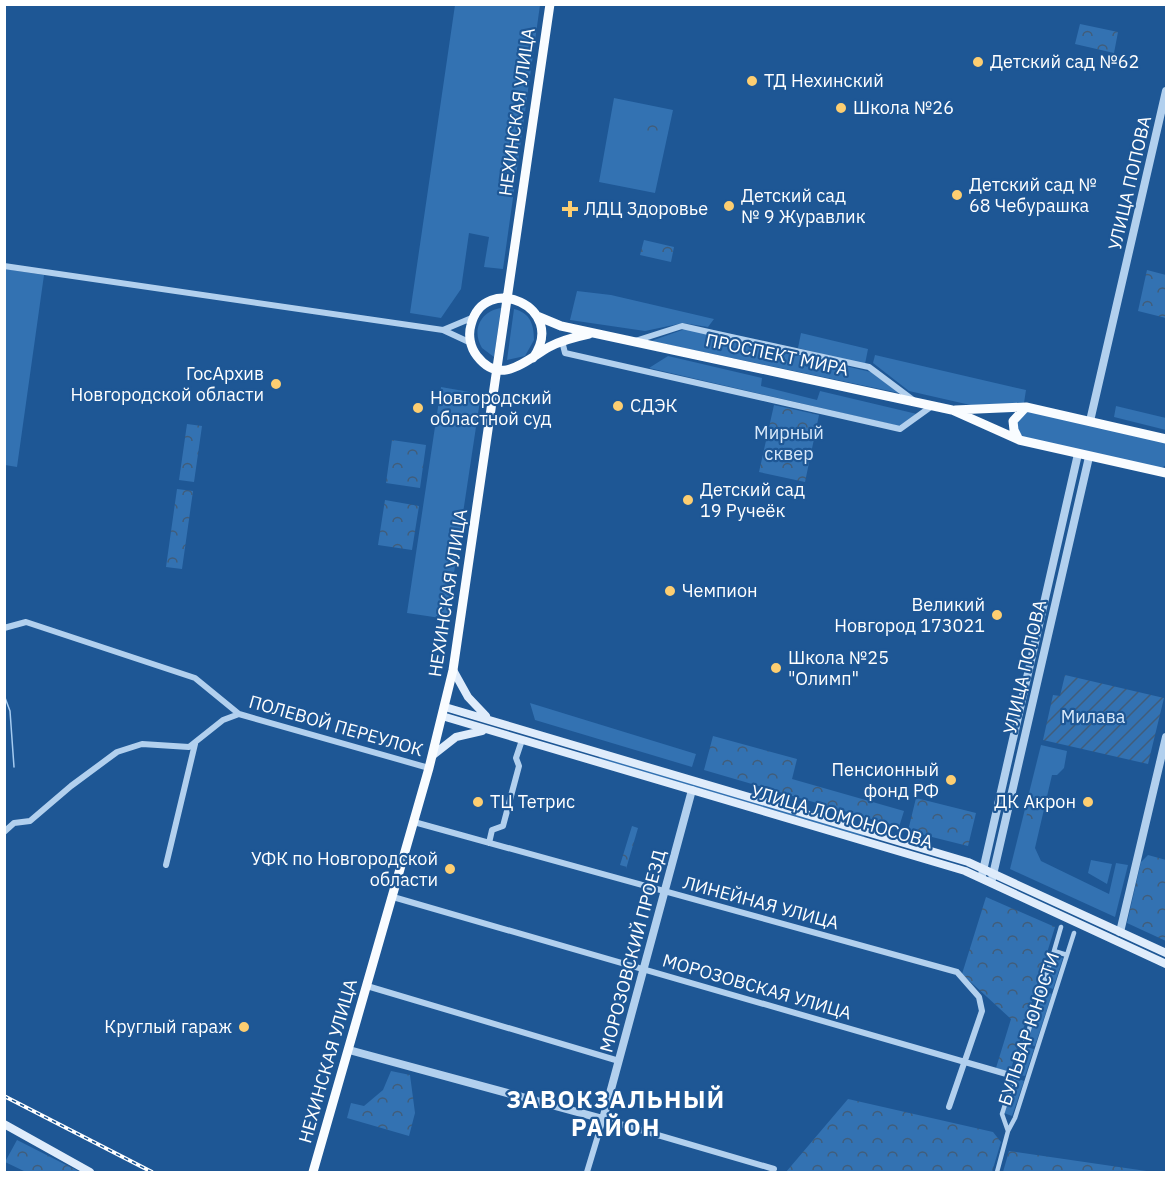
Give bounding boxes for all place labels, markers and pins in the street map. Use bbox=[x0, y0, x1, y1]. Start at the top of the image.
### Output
place label: Детский сад №62 bbox=[990, 50, 1139, 73]
marker: Детский сад №62 bbox=[971, 55, 985, 69]
place label: ТД Нехинский bbox=[764, 69, 884, 92]
marker: ТД Нехинский bbox=[745, 74, 759, 88]
place label: Школа №26 bbox=[853, 96, 954, 119]
marker: Школа №26 bbox=[834, 101, 848, 115]
place label: Детский сад № 68 Чебурашка bbox=[969, 173, 1097, 217]
place label: Детский сад № 9 Журавлик bbox=[741, 184, 866, 228]
marker: Детский сад № 68 Чебурашка bbox=[950, 188, 964, 202]
place label: ЛДЦ Здоровье bbox=[584, 197, 708, 220]
marker: Детский сад № 9 Журавлик bbox=[722, 199, 736, 213]
marker: ЛДЦ Здоровье bbox=[561, 200, 579, 218]
place label: ГосАрхив Новгородской области bbox=[71, 362, 264, 406]
marker: ГосАрхив Новгородской области bbox=[269, 377, 283, 391]
place label: Новгородский областной суд bbox=[430, 386, 552, 430]
place label: СДЭК bbox=[630, 394, 678, 417]
marker: СДЭК bbox=[611, 399, 625, 413]
marker: Новгородский областной суд bbox=[411, 401, 425, 415]
place label: Детский сад 19 Ручеёк bbox=[700, 478, 805, 522]
marker: Детский сад 19 Ручеёк bbox=[681, 493, 695, 507]
place label: Чемпион bbox=[682, 579, 758, 602]
marker: Чемпион bbox=[663, 584, 677, 598]
place label: Великий Новгород 173021 bbox=[834, 593, 985, 637]
marker: Великий Новгород 173021 bbox=[990, 608, 1004, 622]
place label: Школа №25 "Олимп" bbox=[788, 646, 889, 690]
marker: Школа №25 "Олимп" bbox=[769, 661, 783, 675]
place label: Пенсионный фонд РФ bbox=[832, 758, 939, 802]
marker: Пенсионный фонд РФ bbox=[944, 773, 958, 787]
place label: ТЦ Тетрис bbox=[490, 790, 575, 813]
place label: ДК Акрон bbox=[994, 790, 1076, 813]
marker: ТЦ Тетрис bbox=[471, 795, 485, 809]
marker: ДК Акрон bbox=[1081, 795, 1095, 809]
place label: УФК по Новгородской области bbox=[251, 847, 438, 891]
marker: УФК по Новгородской области bbox=[443, 862, 457, 876]
place label: Круглый гараж bbox=[104, 1015, 232, 1038]
marker: Круглый гараж bbox=[237, 1020, 251, 1034]

